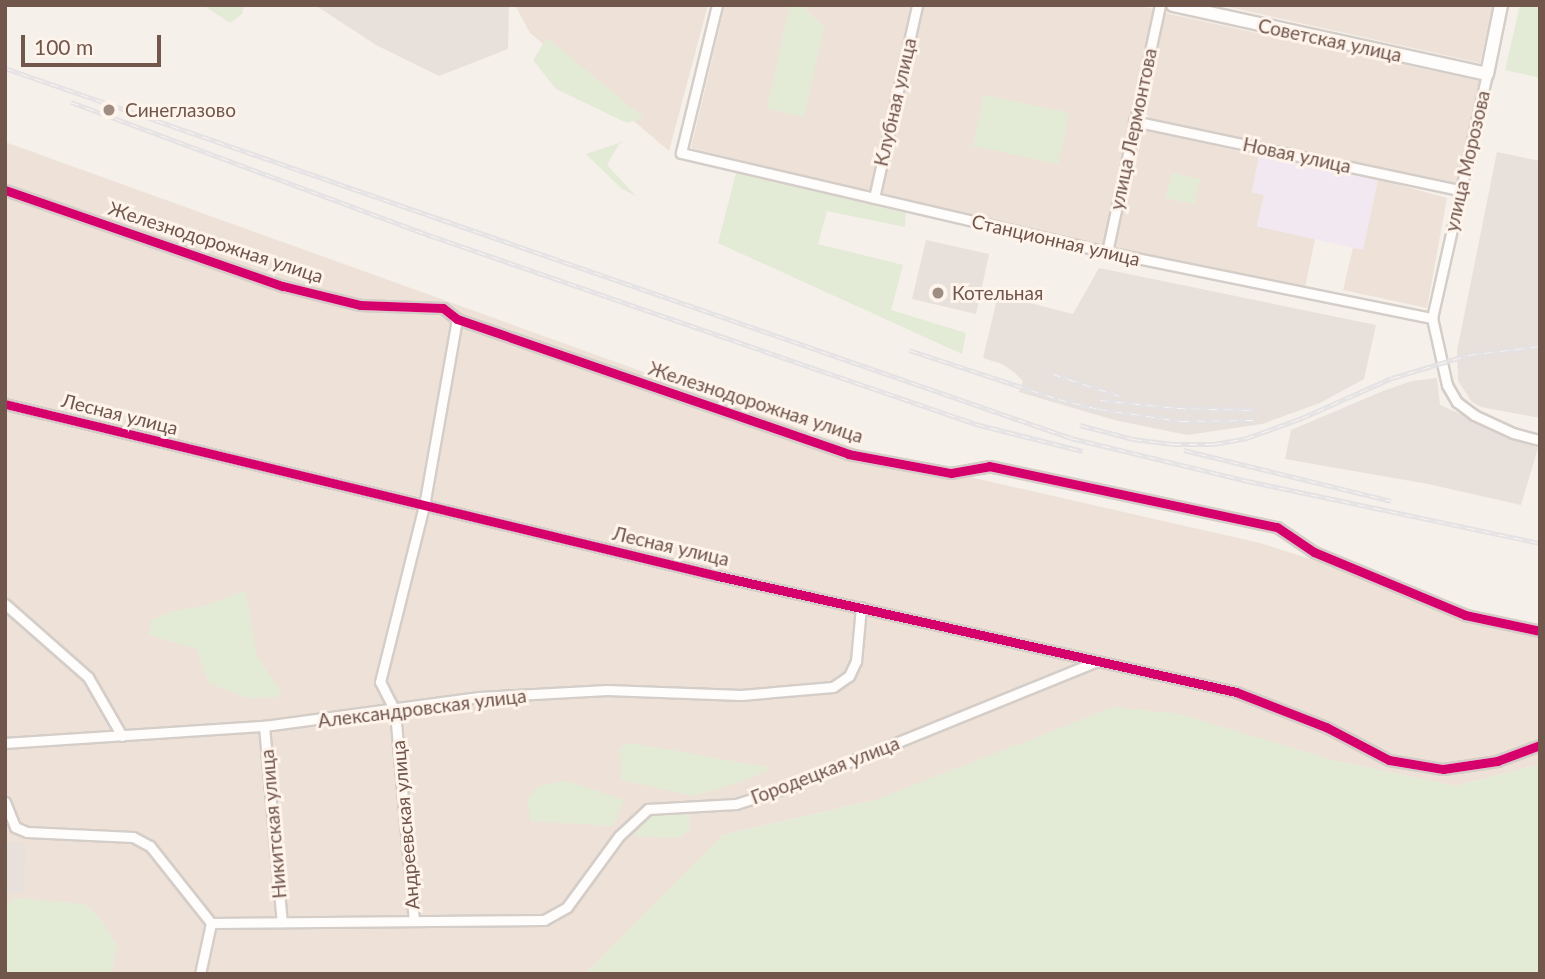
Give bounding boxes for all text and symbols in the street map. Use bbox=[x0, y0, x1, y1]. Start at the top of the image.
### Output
street label: Советская улица bbox=[1256, 14, 1404, 66]
scale bar bbox=[24, 21, 164, 65]
text: 100 m bbox=[34, 34, 93, 59]
street label: Клубная улица bbox=[869, 36, 921, 168]
street label: улица Лермонтова bbox=[1105, 46, 1161, 212]
street label: улица Морозова bbox=[1440, 88, 1494, 234]
place label: Синеглазово bbox=[125, 99, 236, 121]
marker: Синеглазово bbox=[99, 100, 119, 120]
street label: Новая улица bbox=[1241, 132, 1353, 178]
street label: Железнодорожная улица bbox=[106, 196, 326, 288]
street label: Станционная улица bbox=[970, 210, 1142, 270]
place label: Котельная bbox=[952, 282, 1043, 304]
marker: Котельная bbox=[930, 285, 946, 301]
street label: Железнодорожная улица bbox=[646, 356, 866, 448]
street label: Лесная улица bbox=[60, 389, 180, 439]
street label: Лесная улица bbox=[611, 522, 731, 570]
street label: Александровская улица bbox=[316, 684, 528, 732]
street label: Городецкая улица bbox=[748, 731, 902, 809]
street label: Андреевская улица bbox=[386, 739, 424, 911]
street label: Никитская улица bbox=[255, 748, 291, 900]

